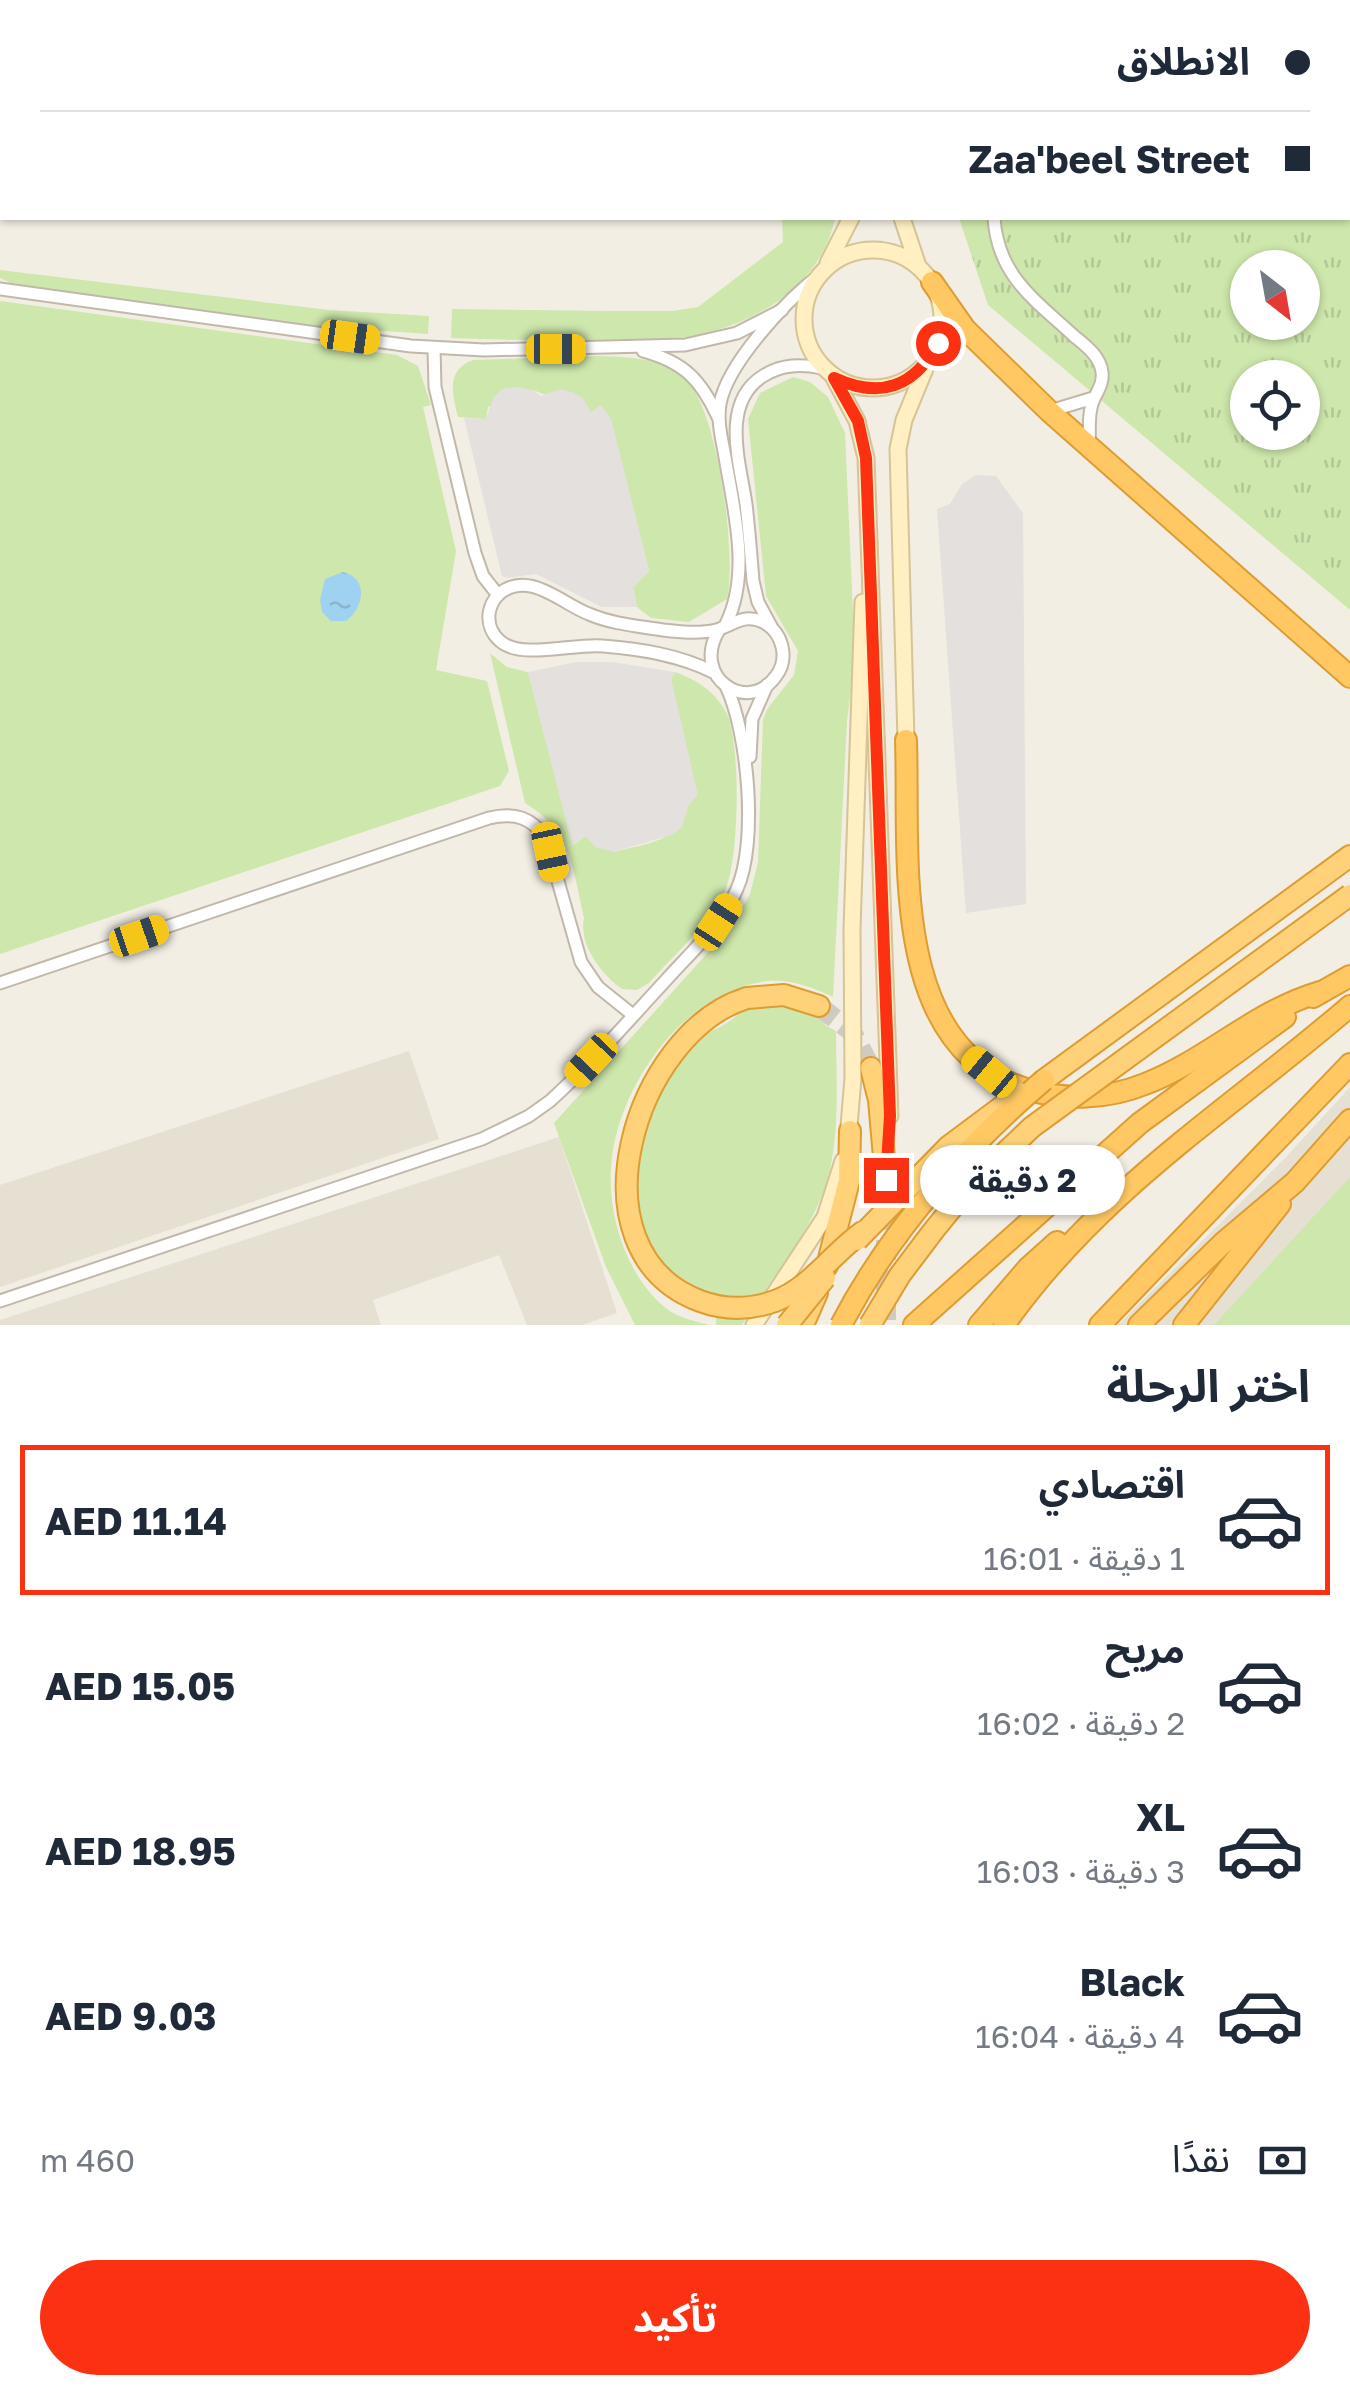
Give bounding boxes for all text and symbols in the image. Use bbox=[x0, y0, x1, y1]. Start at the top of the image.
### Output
text: الانطلاق bbox=[1117, 38, 1250, 83]
text: Zaa'beel Street bbox=[968, 136, 1250, 181]
north arrow bbox=[1230, 250, 1320, 340]
map controls bbox=[1230, 250, 1320, 450]
car bbox=[318, 318, 382, 356]
route start bbox=[916, 321, 961, 366]
car bbox=[526, 334, 586, 364]
button: locate bbox=[1230, 360, 1320, 450]
car bbox=[529, 820, 571, 884]
car bbox=[689, 889, 747, 955]
car bbox=[106, 912, 172, 960]
car bbox=[560, 1028, 622, 1092]
car bbox=[956, 1041, 1022, 1103]
callout: 2 دقيقة bbox=[921, 1145, 1126, 1215]
route end bbox=[864, 1158, 909, 1203]
text: 2 دقيقة bbox=[968, 1161, 1077, 1199]
text: اختر الرحلة bbox=[1107, 1358, 1310, 1412]
text: اقتصادي bbox=[1039, 1461, 1185, 1506]
icon: car bbox=[1215, 1475, 1305, 1565]
text: AED 11.14 bbox=[45, 1498, 227, 1543]
text: 1 دقيقة · 16:01 bbox=[983, 1539, 1185, 1577]
text: مريح bbox=[1105, 1626, 1185, 1671]
icon: car bbox=[1215, 1640, 1305, 1730]
text: AED 15.05 bbox=[45, 1663, 235, 1708]
text: 2 دقيقة · 16:02 bbox=[977, 1704, 1185, 1742]
text: XL bbox=[1136, 1794, 1185, 1839]
icon: car bbox=[1215, 1805, 1305, 1895]
text: AED 18.95 bbox=[45, 1828, 236, 1873]
text: 3 دقيقة · 16:03 bbox=[977, 1852, 1185, 1890]
text: Black bbox=[1080, 1959, 1185, 2004]
icon: car bbox=[1215, 1970, 1305, 2060]
text: AED 9.03 bbox=[45, 1993, 217, 2038]
text: 4 دقيقة · 16:04 bbox=[975, 2017, 1185, 2055]
icon: cash bbox=[1255, 2133, 1310, 2188]
text: نقدًا bbox=[1172, 2135, 1230, 2180]
text: 460 m bbox=[40, 2141, 135, 2179]
button: تأكيد bbox=[40, 2260, 1310, 2375]

